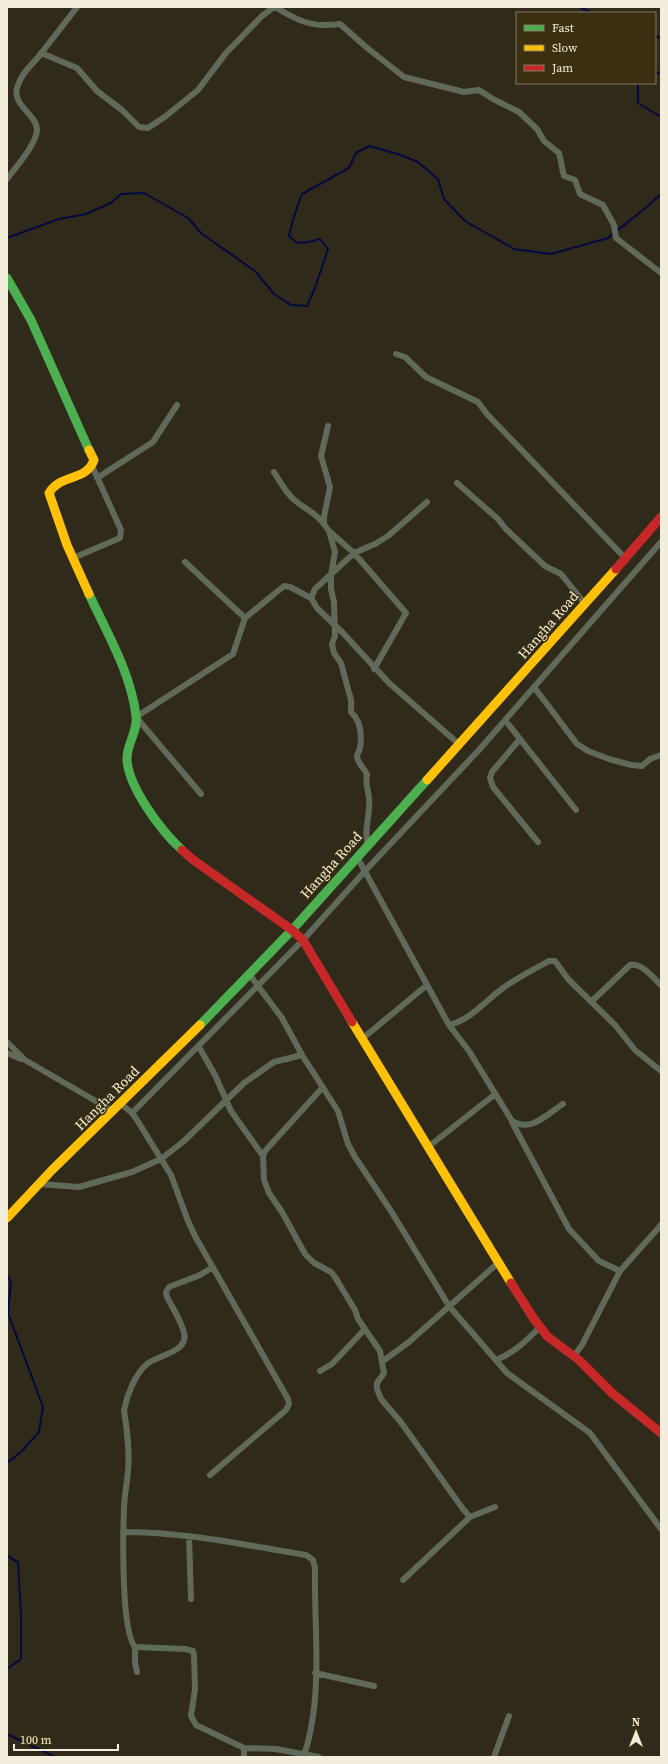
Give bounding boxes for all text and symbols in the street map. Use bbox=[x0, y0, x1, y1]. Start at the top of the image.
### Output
legend bbox=[516, 12, 656, 84]
text: Fast bbox=[552, 20, 574, 36]
text: Slow bbox=[552, 40, 578, 56]
text: Jam bbox=[551, 60, 573, 76]
street label: Hangha Road bbox=[513, 587, 583, 663]
street label: Hangha Road bbox=[295, 827, 367, 903]
street label: Hangha Road bbox=[70, 1061, 144, 1135]
north arrow bbox=[616, 1712, 656, 1752]
text: N bbox=[632, 1715, 640, 1730]
scale bar bbox=[14, 1726, 118, 1752]
text: 100 m bbox=[20, 1732, 52, 1748]

